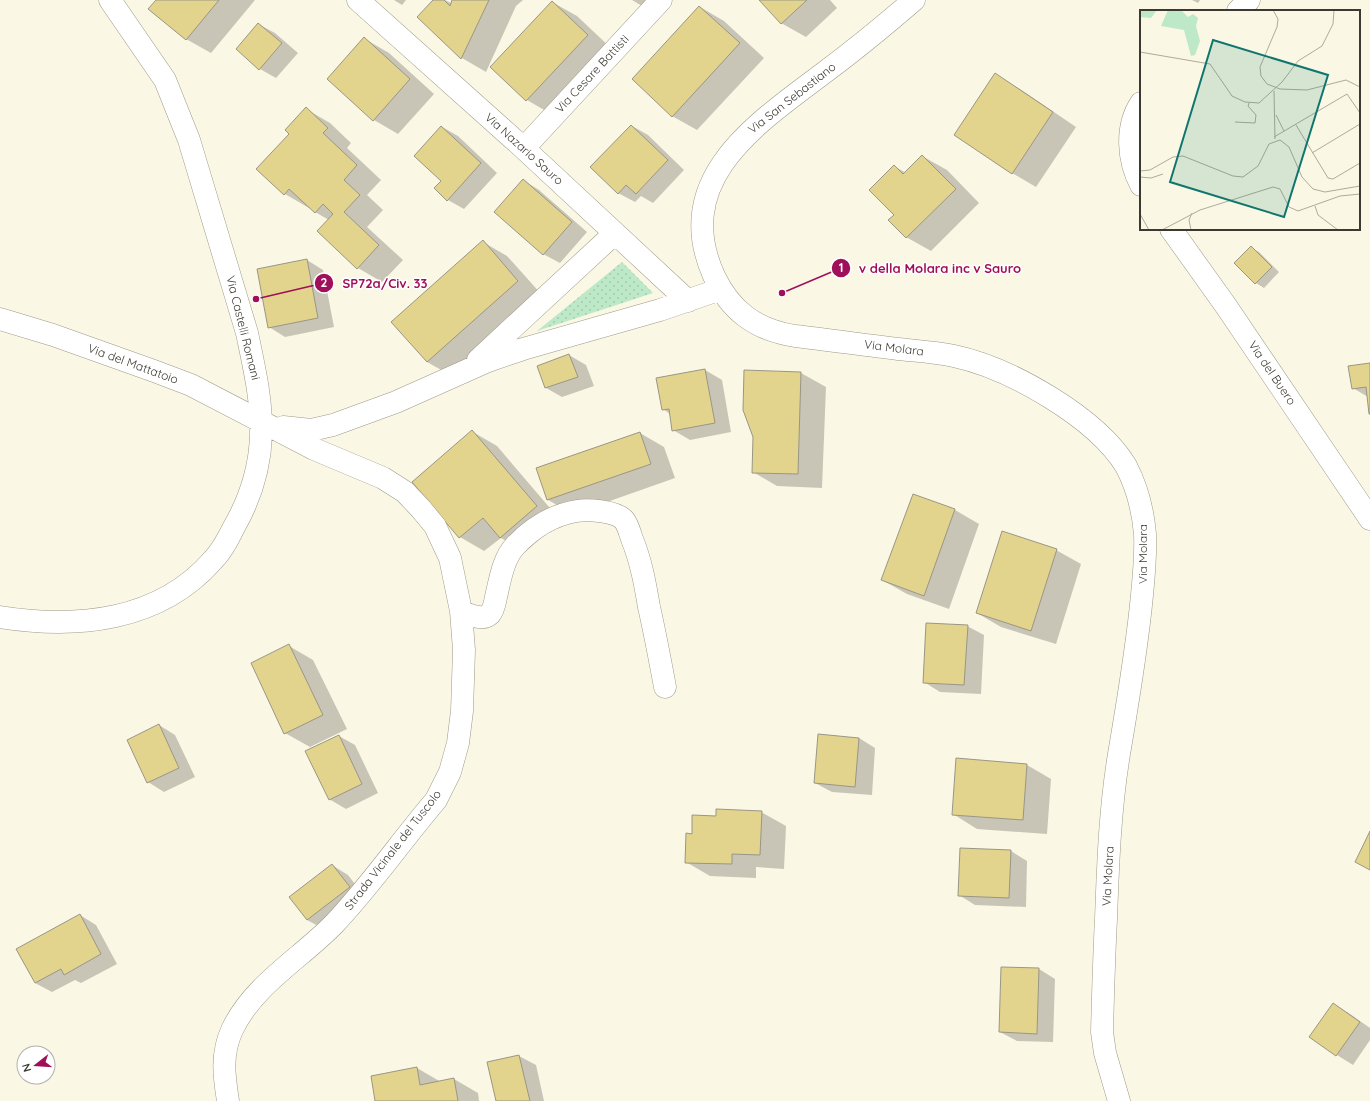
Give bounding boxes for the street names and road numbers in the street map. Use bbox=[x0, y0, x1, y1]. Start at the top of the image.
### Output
street label: Via Cesare Battisti bbox=[552, 32, 632, 116]
street label: Via San Sebastiano bbox=[745, 59, 839, 136]
street label: Via Nazario Sauro bbox=[482, 110, 567, 188]
street label: Via Castelli Romani bbox=[223, 274, 264, 382]
street label: Via Molara bbox=[863, 336, 925, 359]
street label: Via del Buero bbox=[1245, 338, 1299, 408]
street label: Via del Mattatoio bbox=[86, 340, 180, 387]
street label: Via Molara bbox=[1135, 524, 1150, 584]
street label: Strada Vicinale del Tuscolo bbox=[341, 787, 444, 913]
street label: Via Molara bbox=[1098, 846, 1117, 906]

